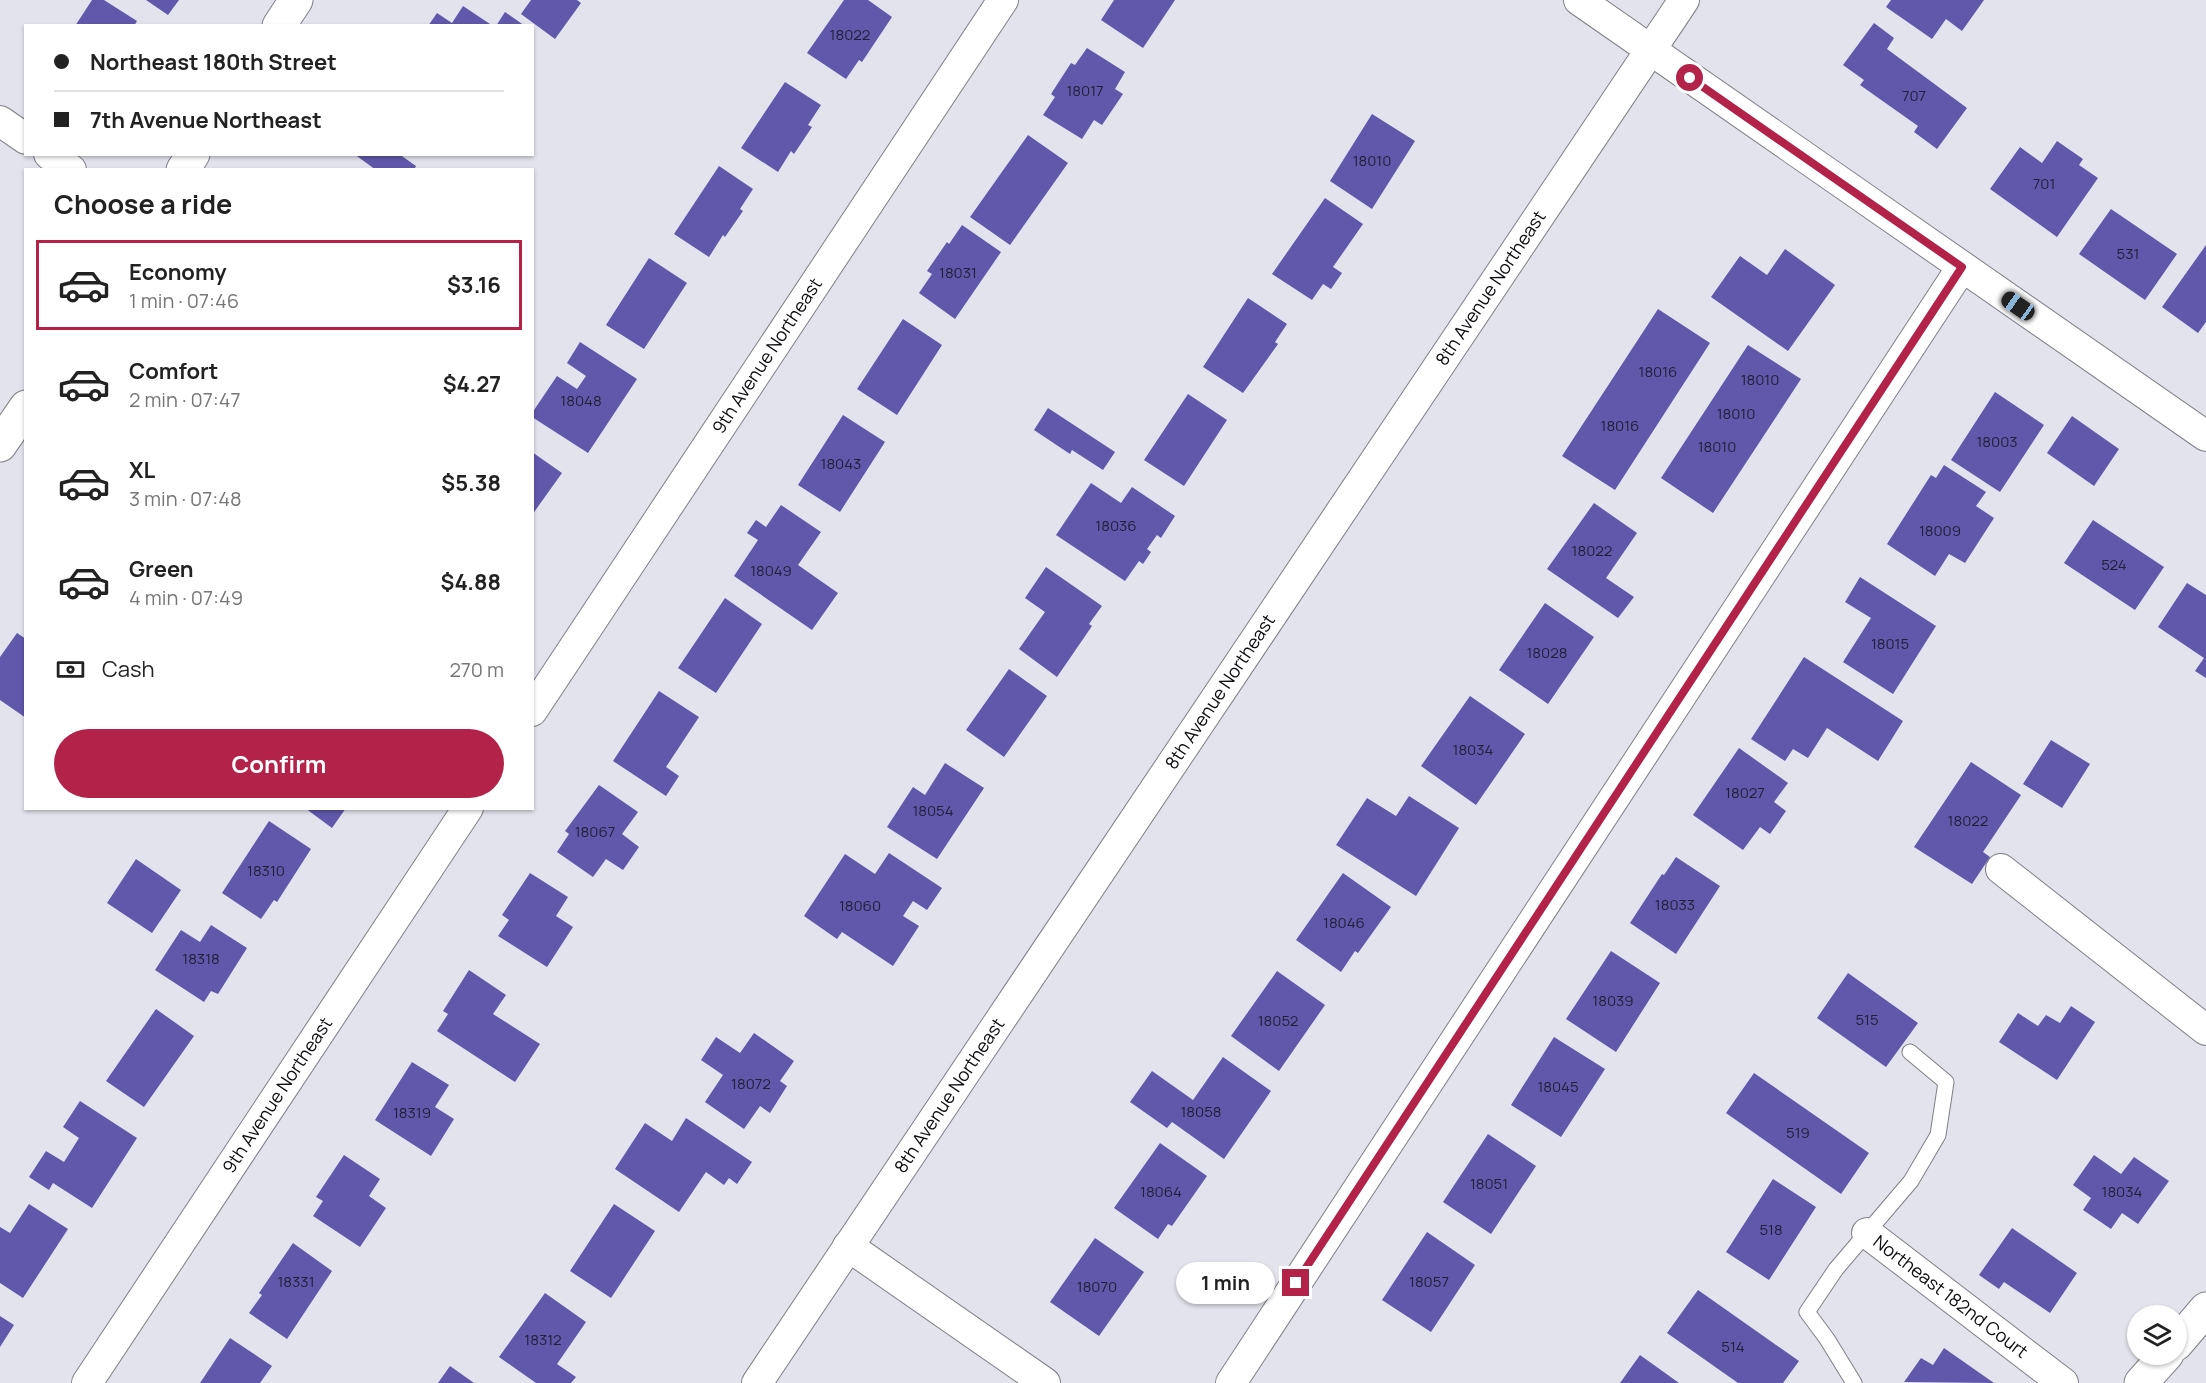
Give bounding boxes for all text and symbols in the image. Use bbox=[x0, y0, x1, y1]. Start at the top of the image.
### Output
house number: 18022 bbox=[830, 24, 870, 45]
text: Northeast 180th Street bbox=[90, 47, 337, 77]
route start bbox=[1676, 64, 1703, 91]
house number: 18017 bbox=[1066, 80, 1104, 101]
house number: 707 bbox=[1902, 85, 1926, 106]
text: 7th Avenue Northeast bbox=[90, 105, 322, 135]
house number: 18010 bbox=[1353, 150, 1391, 171]
house number: 701 bbox=[2033, 173, 2055, 194]
text: Choose a ride bbox=[54, 185, 232, 222]
street label: 8th Avenue Northeast bbox=[1429, 205, 1551, 370]
house number: 531 bbox=[2117, 243, 2139, 264]
text: Economy bbox=[129, 257, 227, 287]
icon: car bbox=[57, 258, 111, 312]
house number: 18031 bbox=[939, 262, 977, 283]
text: $3.16 bbox=[447, 270, 501, 300]
street label: 9th Avenue Northeast bbox=[706, 273, 827, 438]
text: 1 min · 07:46 bbox=[129, 287, 239, 314]
car bbox=[1998, 288, 2038, 324]
text: Comfort bbox=[129, 356, 218, 386]
icon: car bbox=[57, 357, 111, 411]
house number: 18016 bbox=[1639, 361, 1677, 382]
text: $4.27 bbox=[443, 369, 501, 399]
house number: 18010 bbox=[1741, 369, 1779, 390]
text: 2 min · 07:47 bbox=[129, 386, 241, 413]
house number: 18048 bbox=[560, 390, 602, 411]
house number: 18010 bbox=[1717, 403, 1755, 424]
house number: 18016 bbox=[1601, 415, 1639, 436]
house number: 18003 bbox=[1976, 431, 2018, 452]
house number: 18010 bbox=[1698, 436, 1736, 457]
house number: 18043 bbox=[821, 453, 861, 474]
text: XL bbox=[129, 455, 155, 485]
icon: car bbox=[57, 456, 111, 510]
text: $5.38 bbox=[441, 468, 501, 498]
text: 3 min · 07:48 bbox=[129, 485, 242, 512]
house number: 18036 bbox=[1095, 515, 1137, 536]
house number: 18009 bbox=[1919, 520, 1961, 541]
house number: 18022 bbox=[1572, 540, 1612, 561]
text: Green bbox=[129, 554, 194, 584]
house number: 524 bbox=[2101, 554, 2127, 575]
icon: car bbox=[57, 555, 111, 609]
house number: 18049 bbox=[750, 560, 792, 581]
text: $4.88 bbox=[441, 567, 501, 597]
text: 4 min · 07:49 bbox=[129, 584, 243, 611]
street label: 8th Avenue Northeast bbox=[1159, 609, 1280, 773]
house number: 18015 bbox=[1871, 633, 1909, 654]
house number: 18028 bbox=[1527, 642, 1567, 663]
icon: cash bbox=[54, 653, 87, 686]
text: Cash bbox=[102, 654, 155, 684]
text: 270 m bbox=[449, 656, 504, 683]
button: Confirm bbox=[54, 729, 504, 798]
house number: 18034 bbox=[1453, 739, 1494, 760]
house number: 18027 bbox=[1725, 782, 1765, 803]
house number: 18054 bbox=[912, 800, 954, 821]
house number: 18022 bbox=[1948, 810, 1988, 831]
house number: 18067 bbox=[575, 821, 615, 842]
house number: 18310 bbox=[247, 860, 285, 881]
house number: 18033 bbox=[1655, 894, 1695, 915]
house number: 18060 bbox=[839, 895, 881, 916]
house number: 18046 bbox=[1323, 912, 1365, 933]
house number: 18318 bbox=[182, 948, 220, 969]
house number: 18039 bbox=[1592, 990, 1634, 1011]
house number: 515 bbox=[1855, 1009, 1879, 1030]
house number: 18052 bbox=[1258, 1010, 1298, 1031]
street label: 9th Avenue Northeast bbox=[216, 1012, 337, 1178]
street label: 8th Avenue Northeast bbox=[888, 1013, 1009, 1177]
house number: 18072 bbox=[731, 1073, 771, 1094]
house number: 18045 bbox=[1537, 1076, 1579, 1097]
house number: 18058 bbox=[1180, 1101, 1222, 1122]
house number: 18319 bbox=[393, 1102, 431, 1123]
house number: 519 bbox=[1786, 1122, 1810, 1143]
house number: 18051 bbox=[1470, 1173, 1508, 1194]
house number: 18064 bbox=[1140, 1181, 1182, 1202]
house number: 18034 bbox=[2102, 1181, 2143, 1202]
house number: 518 bbox=[1759, 1219, 1783, 1240]
street label: Northeast 182nd Court bbox=[1869, 1229, 2033, 1363]
callout: 1 min bbox=[1176, 1262, 1275, 1304]
text: 1 min bbox=[1201, 1269, 1250, 1296]
route end bbox=[1282, 1269, 1309, 1296]
house number: 18331 bbox=[278, 1271, 315, 1292]
house number: 18057 bbox=[1409, 1271, 1449, 1292]
house number: 18070 bbox=[1077, 1276, 1117, 1297]
map controls bbox=[2127, 1305, 2187, 1365]
button: layers bbox=[2127, 1305, 2187, 1365]
house number: 18312 bbox=[524, 1329, 562, 1350]
house number: 514 bbox=[1721, 1336, 1745, 1357]

